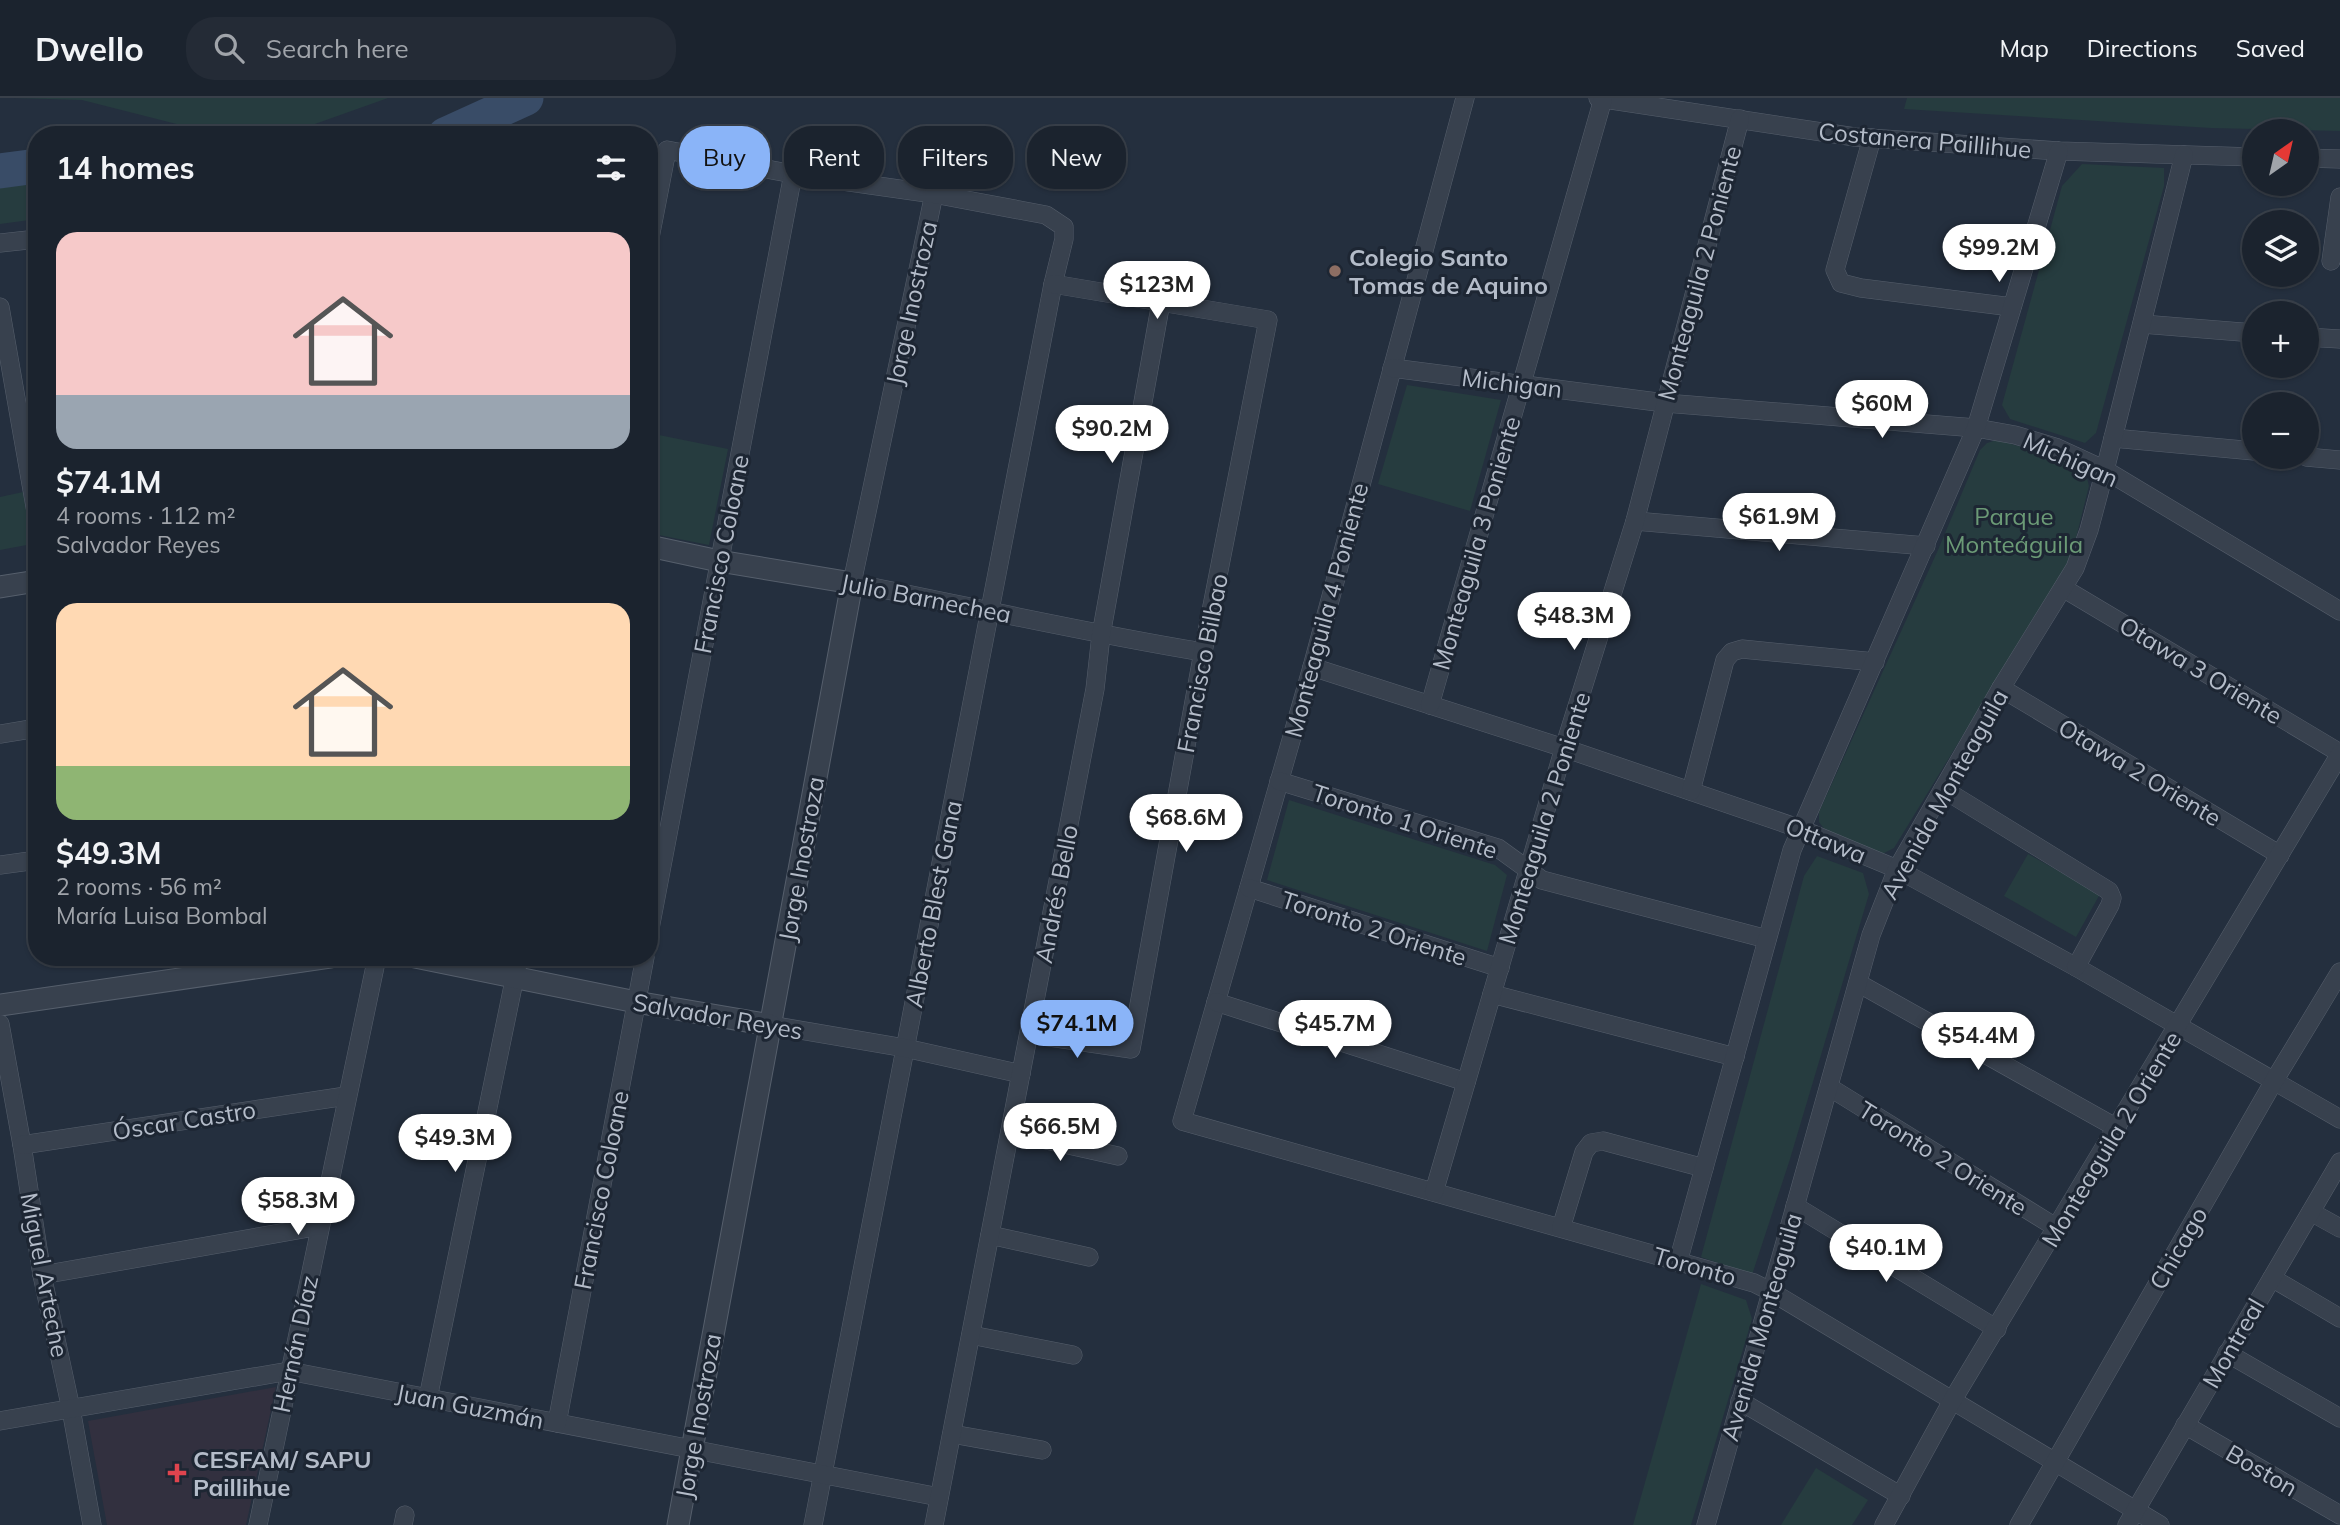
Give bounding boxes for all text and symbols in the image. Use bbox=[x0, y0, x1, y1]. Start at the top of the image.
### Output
search box bbox=[186, 17, 676, 80]
text: Dwello bbox=[35, 28, 144, 69]
icon: search bbox=[210, 29, 248, 67]
text: Search here bbox=[266, 32, 409, 65]
text: Map bbox=[1999, 33, 2049, 63]
text: Directions bbox=[2087, 33, 2198, 63]
text: Saved bbox=[2236, 33, 2305, 63]
street label: Costanera Paillihue bbox=[1817, 116, 2033, 164]
north arrow bbox=[2242, 119, 2319, 196]
map controls bbox=[2242, 119, 2319, 469]
chip: Buy bbox=[679, 126, 770, 189]
chip: Rent bbox=[784, 126, 884, 189]
chip: Filters bbox=[898, 126, 1013, 189]
chip: New bbox=[1027, 126, 1126, 189]
street label: Monteaguila 2 Poniente bbox=[1651, 142, 1747, 404]
text: 14 homes bbox=[56, 149, 195, 187]
icon: filters bbox=[592, 149, 630, 187]
button: layers bbox=[2242, 210, 2319, 287]
street label: Jorge Inostroza bbox=[879, 218, 943, 388]
pin: $99.2M bbox=[1942, 225, 2056, 284]
text: $99.2M bbox=[1959, 232, 2039, 261]
place label: Colegio Santo Tomas de Aquino bbox=[1349, 242, 1548, 300]
pin: $123M bbox=[1108, 262, 1206, 321]
marker: Colegio Santo Tomas de Aquino bbox=[1327, 263, 1343, 279]
text: $123M bbox=[1119, 269, 1195, 298]
icon: home bbox=[280, 278, 406, 404]
button: + bbox=[2242, 301, 2319, 378]
street label: Michigan bbox=[1460, 362, 1564, 404]
pin: $60M bbox=[1841, 380, 1923, 440]
text: $60M bbox=[1851, 388, 1913, 417]
button: − bbox=[2242, 392, 2319, 469]
pin: $90.2M bbox=[1055, 406, 1169, 465]
text: $90.2M bbox=[1072, 413, 1152, 442]
street label: Monteaguila 3 Poniente bbox=[1425, 413, 1527, 673]
street label: Michigan bbox=[2019, 425, 2123, 493]
street label: Francisco Coloane bbox=[687, 452, 755, 656]
text: $74.1M bbox=[56, 463, 162, 501]
street label: Monteaguila 4 Poniente bbox=[1278, 479, 1374, 741]
pin: $61.9M bbox=[1722, 494, 1836, 553]
text: 4 rooms · 112 m² bbox=[56, 501, 236, 530]
text: $61.9M bbox=[1739, 501, 1819, 530]
park label: Parque Monteáguila bbox=[1945, 501, 2083, 559]
text: Salvador Reyes bbox=[56, 530, 221, 559]
street label: Julio Barnechea bbox=[838, 567, 1014, 629]
street label: Francisco Bilbao bbox=[1170, 571, 1234, 755]
pin: $48.3M bbox=[1517, 592, 1631, 652]
text: $48.3M bbox=[1534, 600, 1614, 629]
street label: Otawa 3 Oriente bbox=[2114, 610, 2288, 730]
icon: home bbox=[280, 649, 406, 775]
street label: Avenida Monteaguila bbox=[1874, 684, 2014, 904]
street label: Monteaguila 2 Poniente bbox=[1491, 688, 1597, 948]
street label: Otawa 2 Oriente bbox=[2053, 712, 2227, 832]
street label: Jorge Inostroza bbox=[772, 774, 830, 944]
street label: Toronto 1 Oriente bbox=[1309, 777, 1501, 865]
pin: $68.6M bbox=[1129, 794, 1243, 854]
street label: Alberto Blest Gana bbox=[898, 798, 968, 1010]
text: $68.6M bbox=[1146, 802, 1226, 831]
street label: Ottawa bbox=[1781, 810, 1871, 870]
street label: Andrés Bello bbox=[1028, 822, 1084, 966]
text: $49.3M bbox=[56, 834, 162, 872]
text: 2 rooms · 56 m² bbox=[56, 872, 222, 901]
street label: Toronto 2 Oriente bbox=[1278, 884, 1470, 972]
text: María Luisa Bombal bbox=[56, 901, 267, 930]
street label: Salvador Reyes bbox=[631, 986, 805, 1046]
pin: $74.1M bbox=[1020, 1000, 1134, 1060]
pin: $45.7M bbox=[1278, 1000, 1392, 1060]
text: $74.1M bbox=[1037, 1008, 1117, 1037]
text: $45.7M bbox=[1295, 1008, 1375, 1037]
pin: $54.4M bbox=[1921, 1012, 2035, 1072]
text: $54.4M bbox=[1938, 1020, 2018, 1049]
street label: Monteaguila 2 Oriente bbox=[2035, 1026, 2187, 1252]
street label: Francisco Coloane bbox=[567, 1088, 635, 1292]
street label: Óscar Castro bbox=[110, 1094, 258, 1146]
street label: Toronto 2 Oriente bbox=[1853, 1094, 2033, 1222]
pin: $66.5M bbox=[1003, 1104, 1117, 1163]
text: $66.5M bbox=[1020, 1111, 1100, 1140]
pin: $49.3M bbox=[398, 1114, 512, 1174]
text: $49.3M bbox=[415, 1122, 495, 1151]
pin: $58.3M bbox=[241, 1178, 355, 1237]
text: $58.3M bbox=[258, 1185, 338, 1214]
street label: Miguel Arteche bbox=[14, 1190, 76, 1360]
street label: Chicago bbox=[2142, 1201, 2214, 1295]
street label: Avenida Monteaguila bbox=[1714, 1210, 1808, 1444]
pin: $40.1M bbox=[1829, 1224, 1943, 1284]
text: $40.1M bbox=[1846, 1232, 1926, 1261]
street label: Toronto bbox=[1650, 1240, 1740, 1292]
street label: Hernán Díaz bbox=[266, 1273, 324, 1415]
street label: Montreal bbox=[2195, 1293, 2271, 1393]
street label: Jorge Inostroza bbox=[669, 1331, 727, 1501]
street label: Juan Guzmán bbox=[394, 1377, 546, 1435]
street label: Boston bbox=[2221, 1438, 2303, 1502]
place label: CESFAM/ SAPU Paillihue bbox=[193, 1444, 372, 1502]
marker: CESFAM/ SAPU Paillihue bbox=[167, 1463, 187, 1483]

